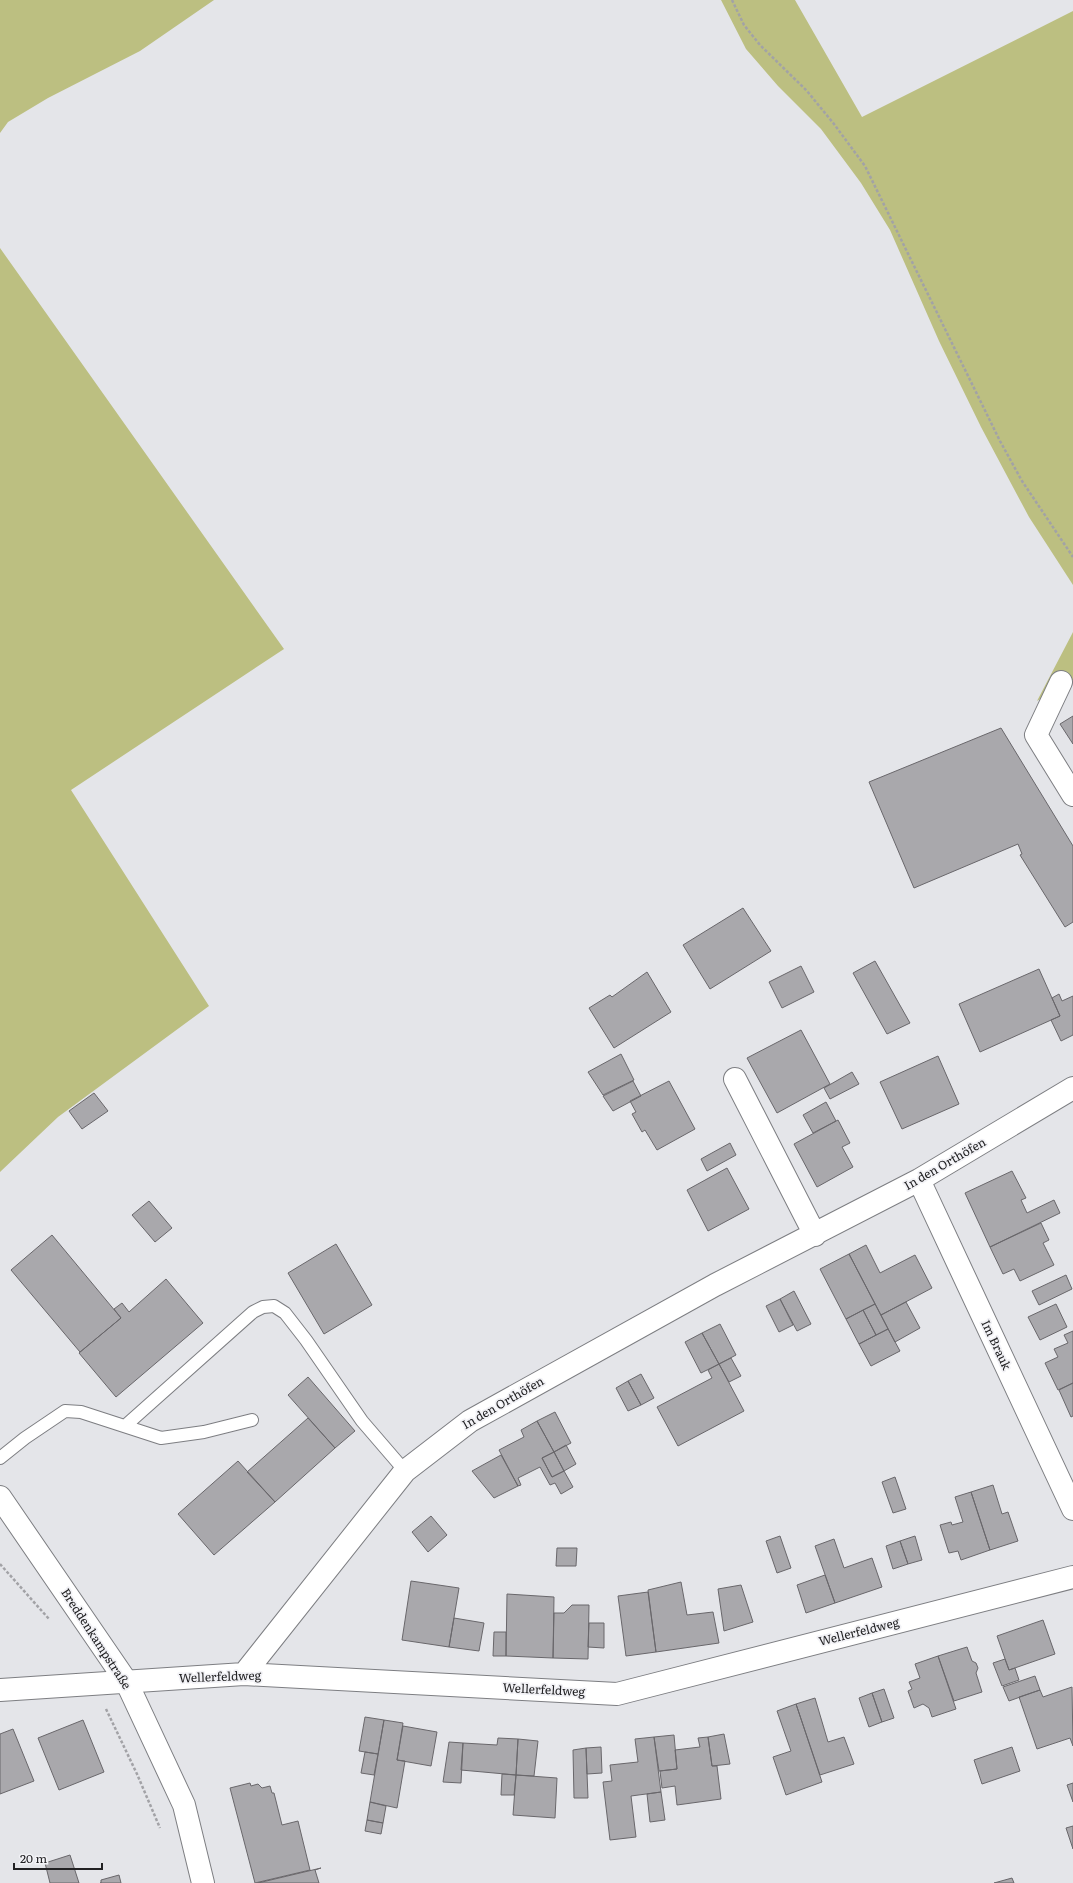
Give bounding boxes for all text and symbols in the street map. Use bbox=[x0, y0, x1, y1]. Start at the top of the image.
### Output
street label: In den Orthöfen bbox=[900, 1132, 989, 1194]
street label: Im Brauk bbox=[977, 1316, 1017, 1373]
street label: In den Orthöfen bbox=[458, 1371, 547, 1433]
street label: Breddenkampstraße bbox=[57, 1584, 136, 1692]
street label: Wellerfeldweg bbox=[817, 1612, 901, 1650]
street label: Wellerfeldweg bbox=[178, 1666, 262, 1686]
street label: Wellerfeldweg bbox=[502, 1678, 586, 1700]
scale bar bbox=[14, 1845, 102, 1871]
text: 20 m bbox=[20, 1849, 47, 1867]

